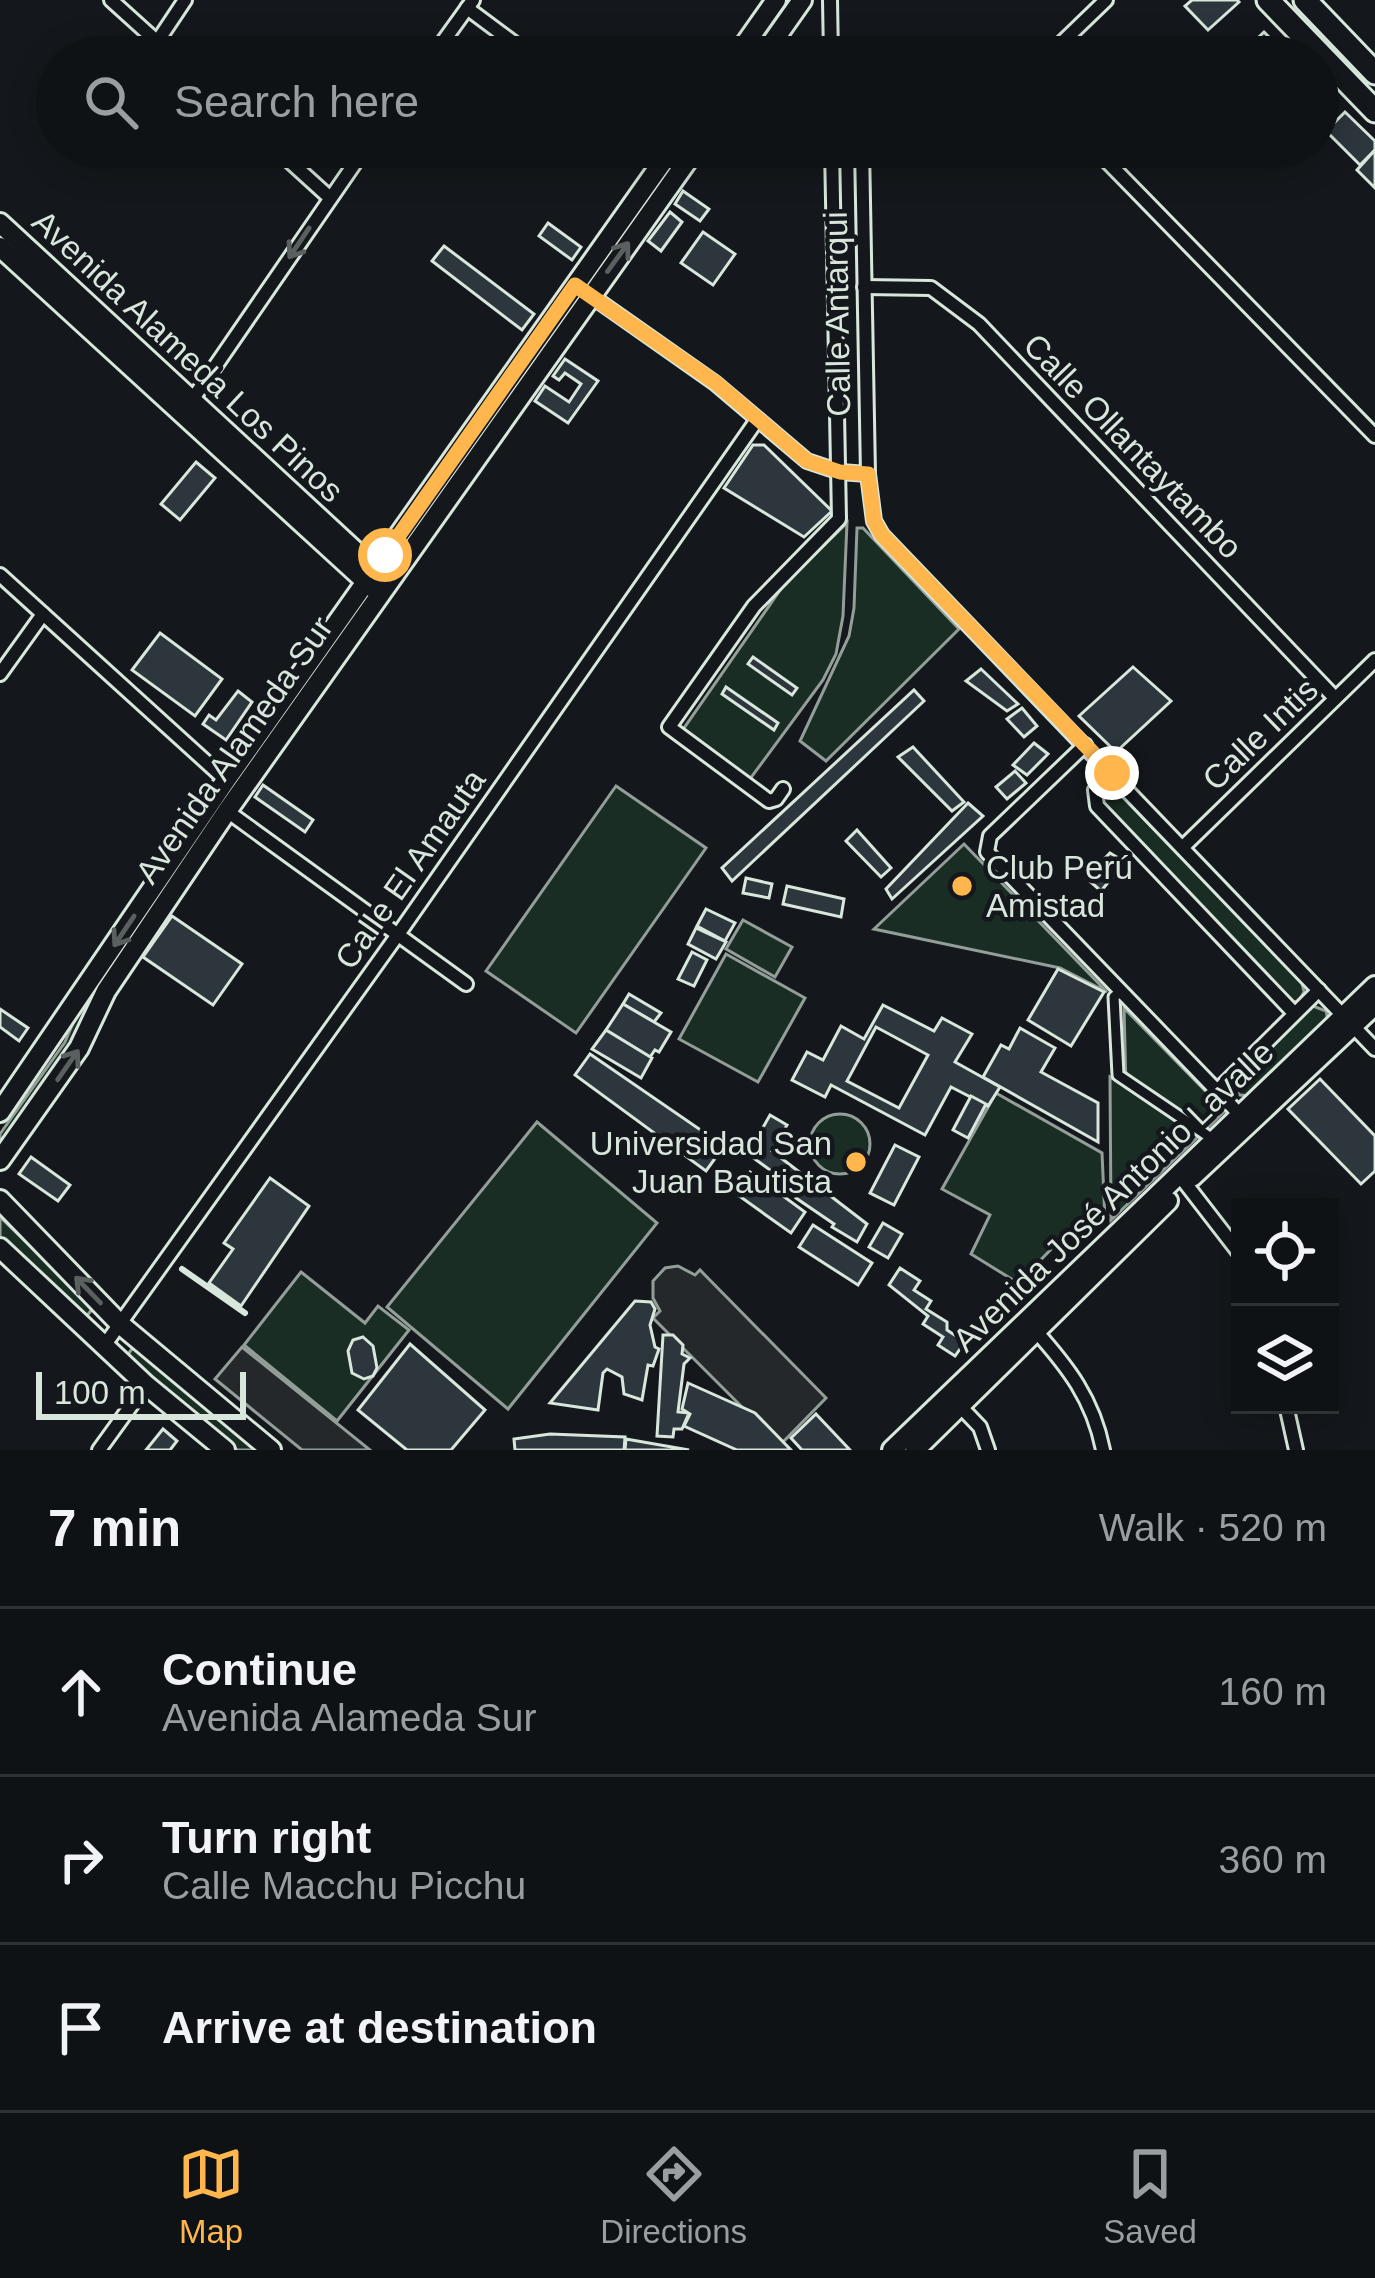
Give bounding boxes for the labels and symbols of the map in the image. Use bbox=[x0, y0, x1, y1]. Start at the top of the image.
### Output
street label: Avenida Alameda Los Pinos bbox=[25, 203, 351, 509]
street label: Calle Antarqui bbox=[817, 211, 857, 417]
one-way arrow bbox=[286, 225, 311, 259]
one-way arrow bbox=[605, 241, 630, 274]
street label: Calle Ollantaytambo bbox=[1016, 326, 1250, 566]
route start bbox=[358, 528, 412, 582]
street label: Avenida Alameda Sur bbox=[128, 610, 340, 890]
street label: Calle Intis bbox=[1195, 670, 1325, 798]
route end bbox=[1085, 746, 1139, 800]
street label: Calle El Amauta bbox=[328, 762, 493, 976]
place label: Club Perú Amistad bbox=[986, 849, 1133, 924]
marker: Club Perú Amistad bbox=[949, 873, 975, 899]
one-way arrow bbox=[112, 914, 137, 947]
street label: Avenida José Antonio Lavalle bbox=[945, 1033, 1281, 1359]
one-way arrow bbox=[55, 1048, 80, 1082]
place label: Universidad San Juan Bautista bbox=[590, 1125, 833, 1200]
marker: Universidad San Juan Bautista bbox=[843, 1149, 869, 1175]
one-way arrow bbox=[74, 1276, 102, 1305]
scale bar bbox=[36, 1366, 246, 1419]

